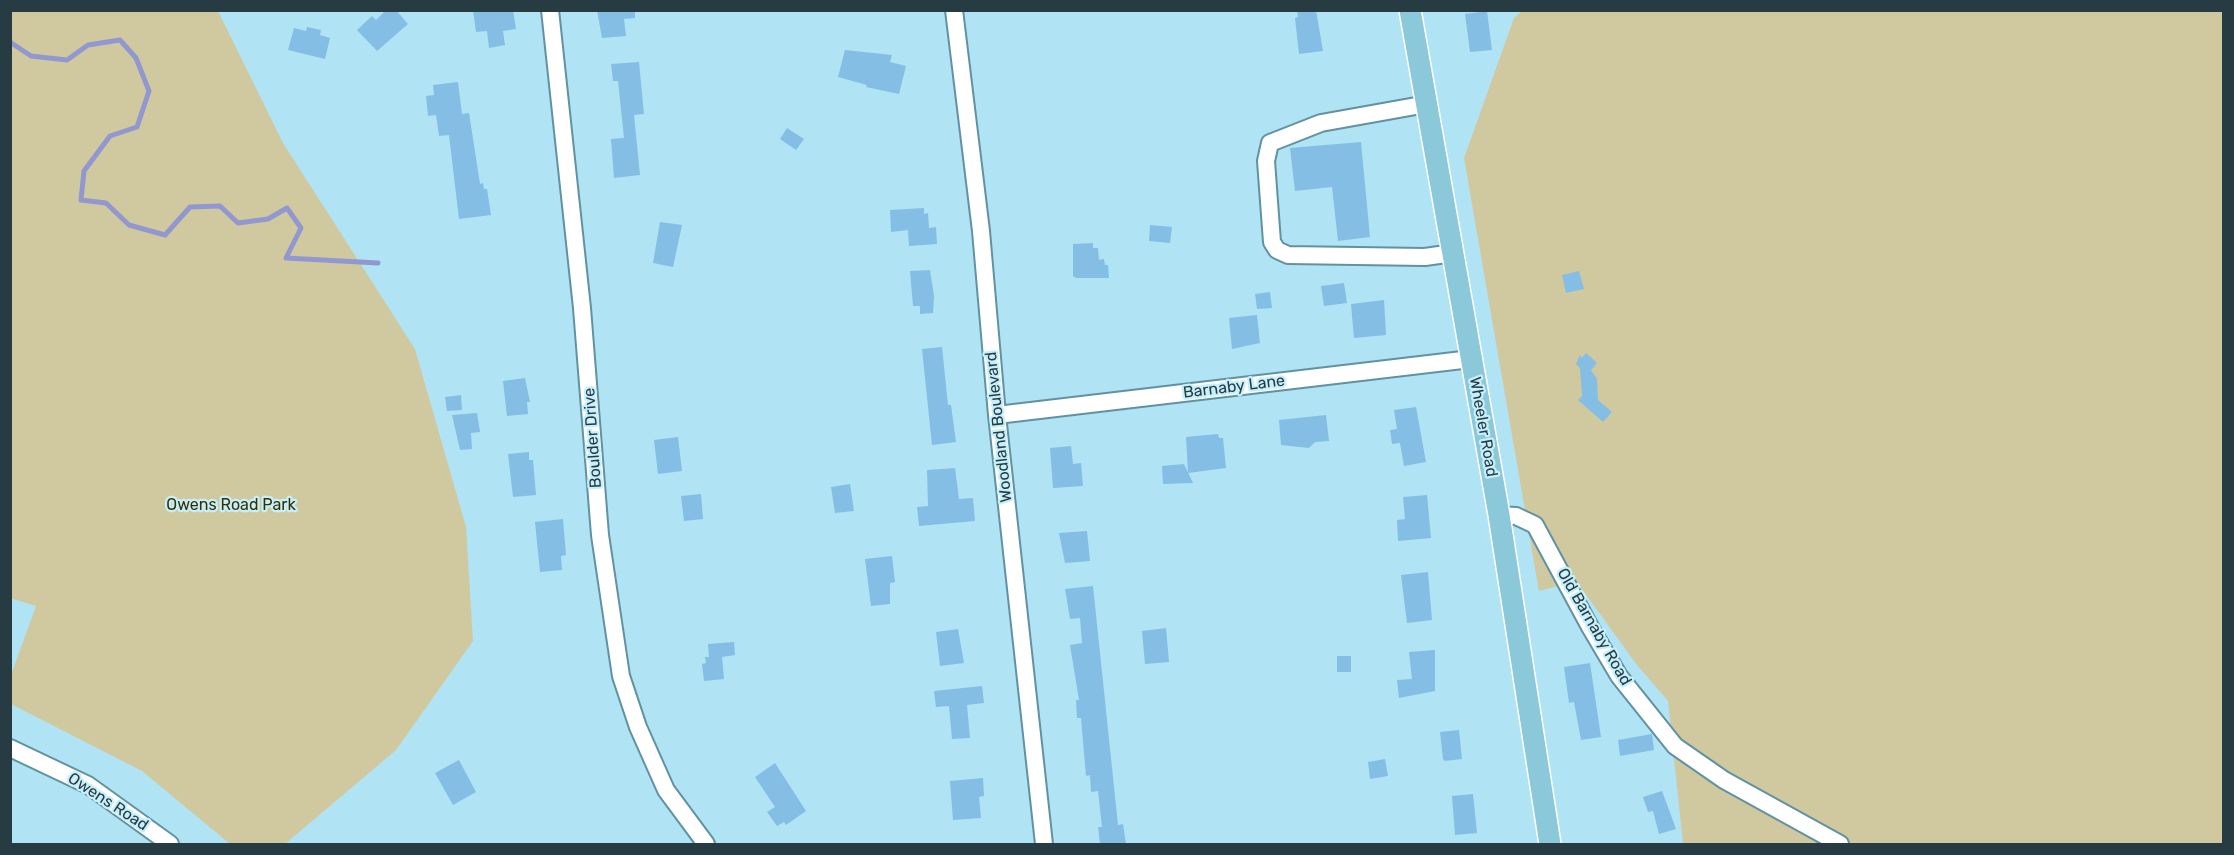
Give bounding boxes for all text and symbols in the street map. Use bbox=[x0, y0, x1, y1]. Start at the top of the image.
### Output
street label: Woodland Boulevard bbox=[982, 351, 1016, 503]
street label: Barnaby Lane bbox=[1182, 371, 1286, 403]
street label: Wheeler Road bbox=[1465, 375, 1501, 479]
street label: Boulder Drive bbox=[580, 387, 606, 489]
park label: Owens Road Park bbox=[166, 495, 296, 515]
street label: Old Barnaby Road bbox=[1553, 565, 1635, 689]
street label: Owens Road bbox=[64, 769, 152, 835]

